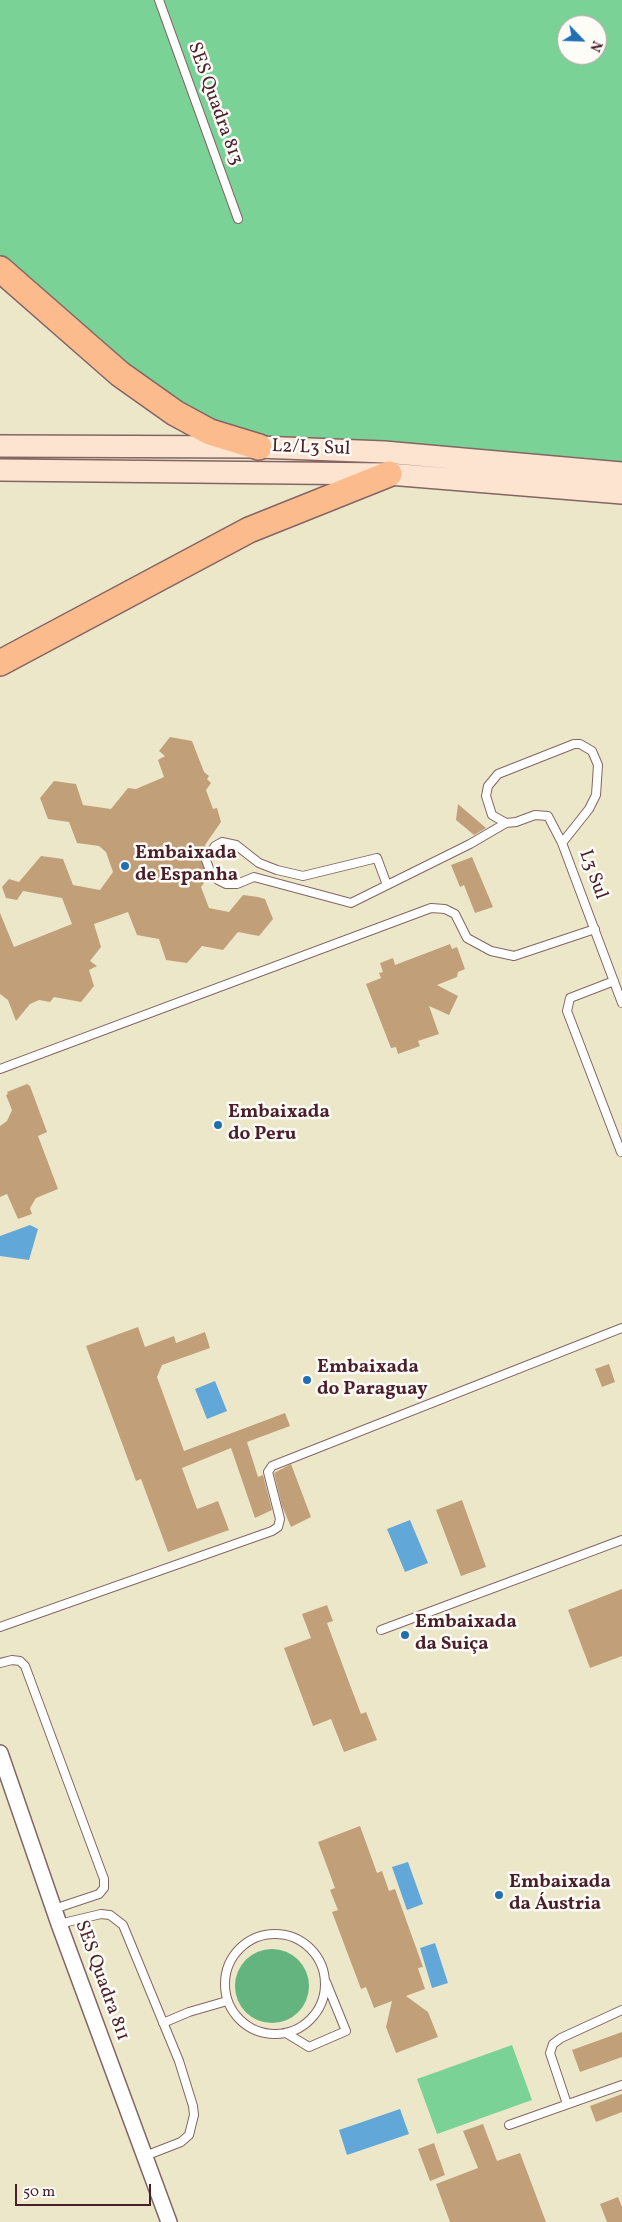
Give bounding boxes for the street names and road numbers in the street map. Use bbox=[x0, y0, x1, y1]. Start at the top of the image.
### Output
street label: SES Quadra 813 bbox=[181, 40, 247, 168]
street label: L2/L3 Sul bbox=[271, 436, 351, 462]
street label: L3 Sul bbox=[573, 847, 611, 903]
street label: SES Quadra 811 bbox=[69, 1918, 133, 2044]

